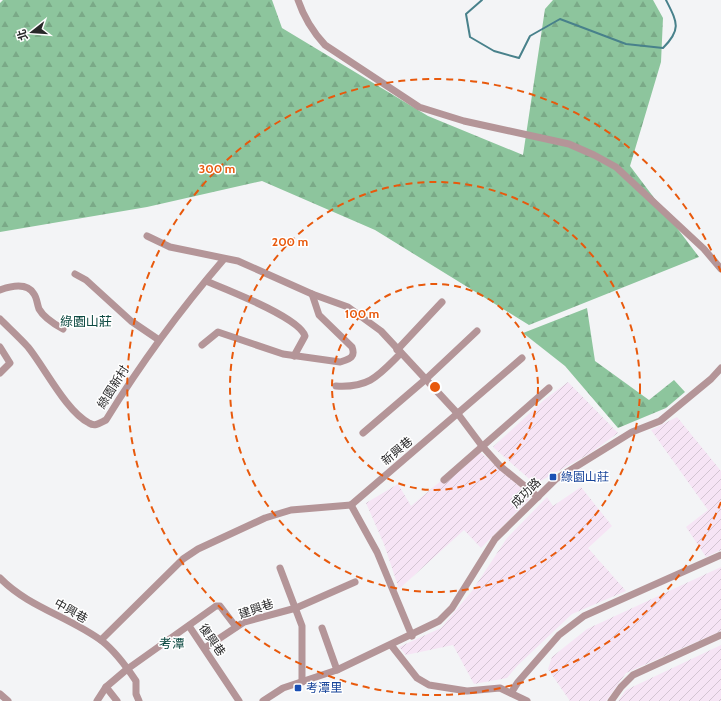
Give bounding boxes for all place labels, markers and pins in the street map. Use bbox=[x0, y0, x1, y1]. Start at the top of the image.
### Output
centre of rings bbox=[428, 380, 442, 394]
place label: 綠園山莊 bbox=[561, 469, 609, 484]
marker: 綠園山莊 bbox=[548, 472, 558, 482]
place label: 考潭里 bbox=[306, 680, 342, 695]
marker: 考潭里 bbox=[293, 683, 303, 693]

